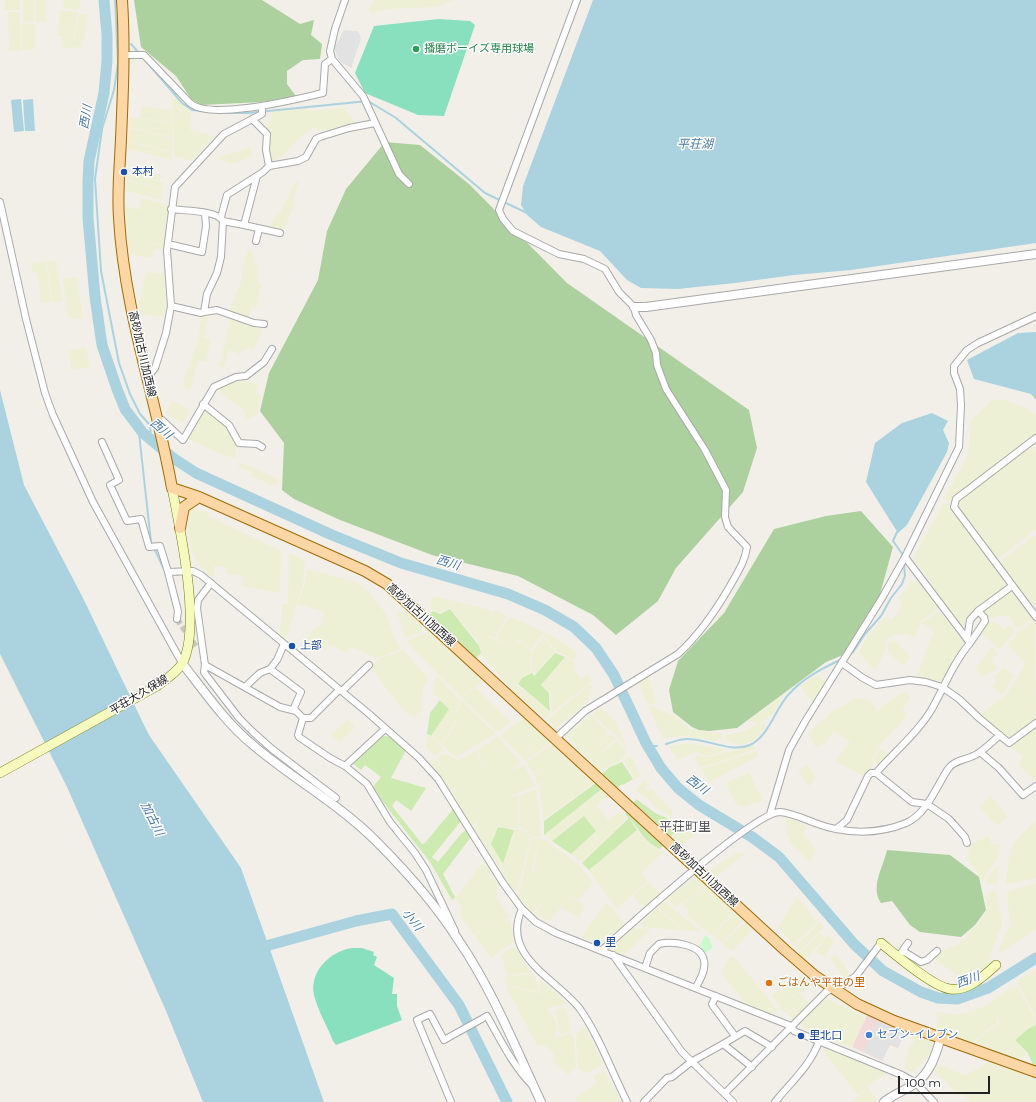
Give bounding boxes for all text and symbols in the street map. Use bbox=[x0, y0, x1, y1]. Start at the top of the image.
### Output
place label: 播磨ボーイズ専用球場 bbox=[424, 42, 534, 56]
marker: 播磨ボーイズ専用球場 bbox=[411, 44, 421, 54]
water label: 西川 bbox=[77, 104, 95, 130]
water label: 平荘湖 bbox=[677, 137, 713, 151]
place label: 本村 bbox=[132, 165, 154, 179]
marker: 本村 bbox=[119, 167, 129, 177]
street label: 高砂加古川加西線 bbox=[126, 310, 158, 398]
water label: 西川 bbox=[147, 416, 175, 442]
water label: 西川 bbox=[434, 553, 462, 573]
street label: 高砂加古川加西線 bbox=[384, 581, 458, 649]
place label: 上部 bbox=[300, 639, 322, 653]
marker: 上部 bbox=[287, 641, 297, 651]
street label: 平荘大久保線 bbox=[107, 672, 171, 718]
water label: 西川 bbox=[683, 772, 711, 798]
water label: 加古川 bbox=[137, 800, 167, 838]
district label: 平荘町里 bbox=[659, 819, 711, 835]
street label: 高砂加古川加西線 bbox=[667, 840, 741, 910]
water label: 小川 bbox=[399, 906, 425, 934]
place label: 里 bbox=[605, 936, 616, 950]
marker: 里 bbox=[592, 938, 602, 948]
water label: 西川 bbox=[954, 969, 982, 991]
place label: ごはんや平荘の里 bbox=[777, 976, 865, 990]
marker: ごはんや平荘の里 bbox=[764, 978, 774, 988]
place label: セブン-イレブン bbox=[877, 1028, 958, 1042]
place label: 里北口 bbox=[809, 1029, 842, 1043]
marker: セブン-イレブン bbox=[864, 1030, 874, 1040]
marker: 里北口 bbox=[796, 1031, 806, 1041]
scale bar bbox=[900, 1068, 992, 1094]
text: 100 m bbox=[905, 1075, 941, 1090]

